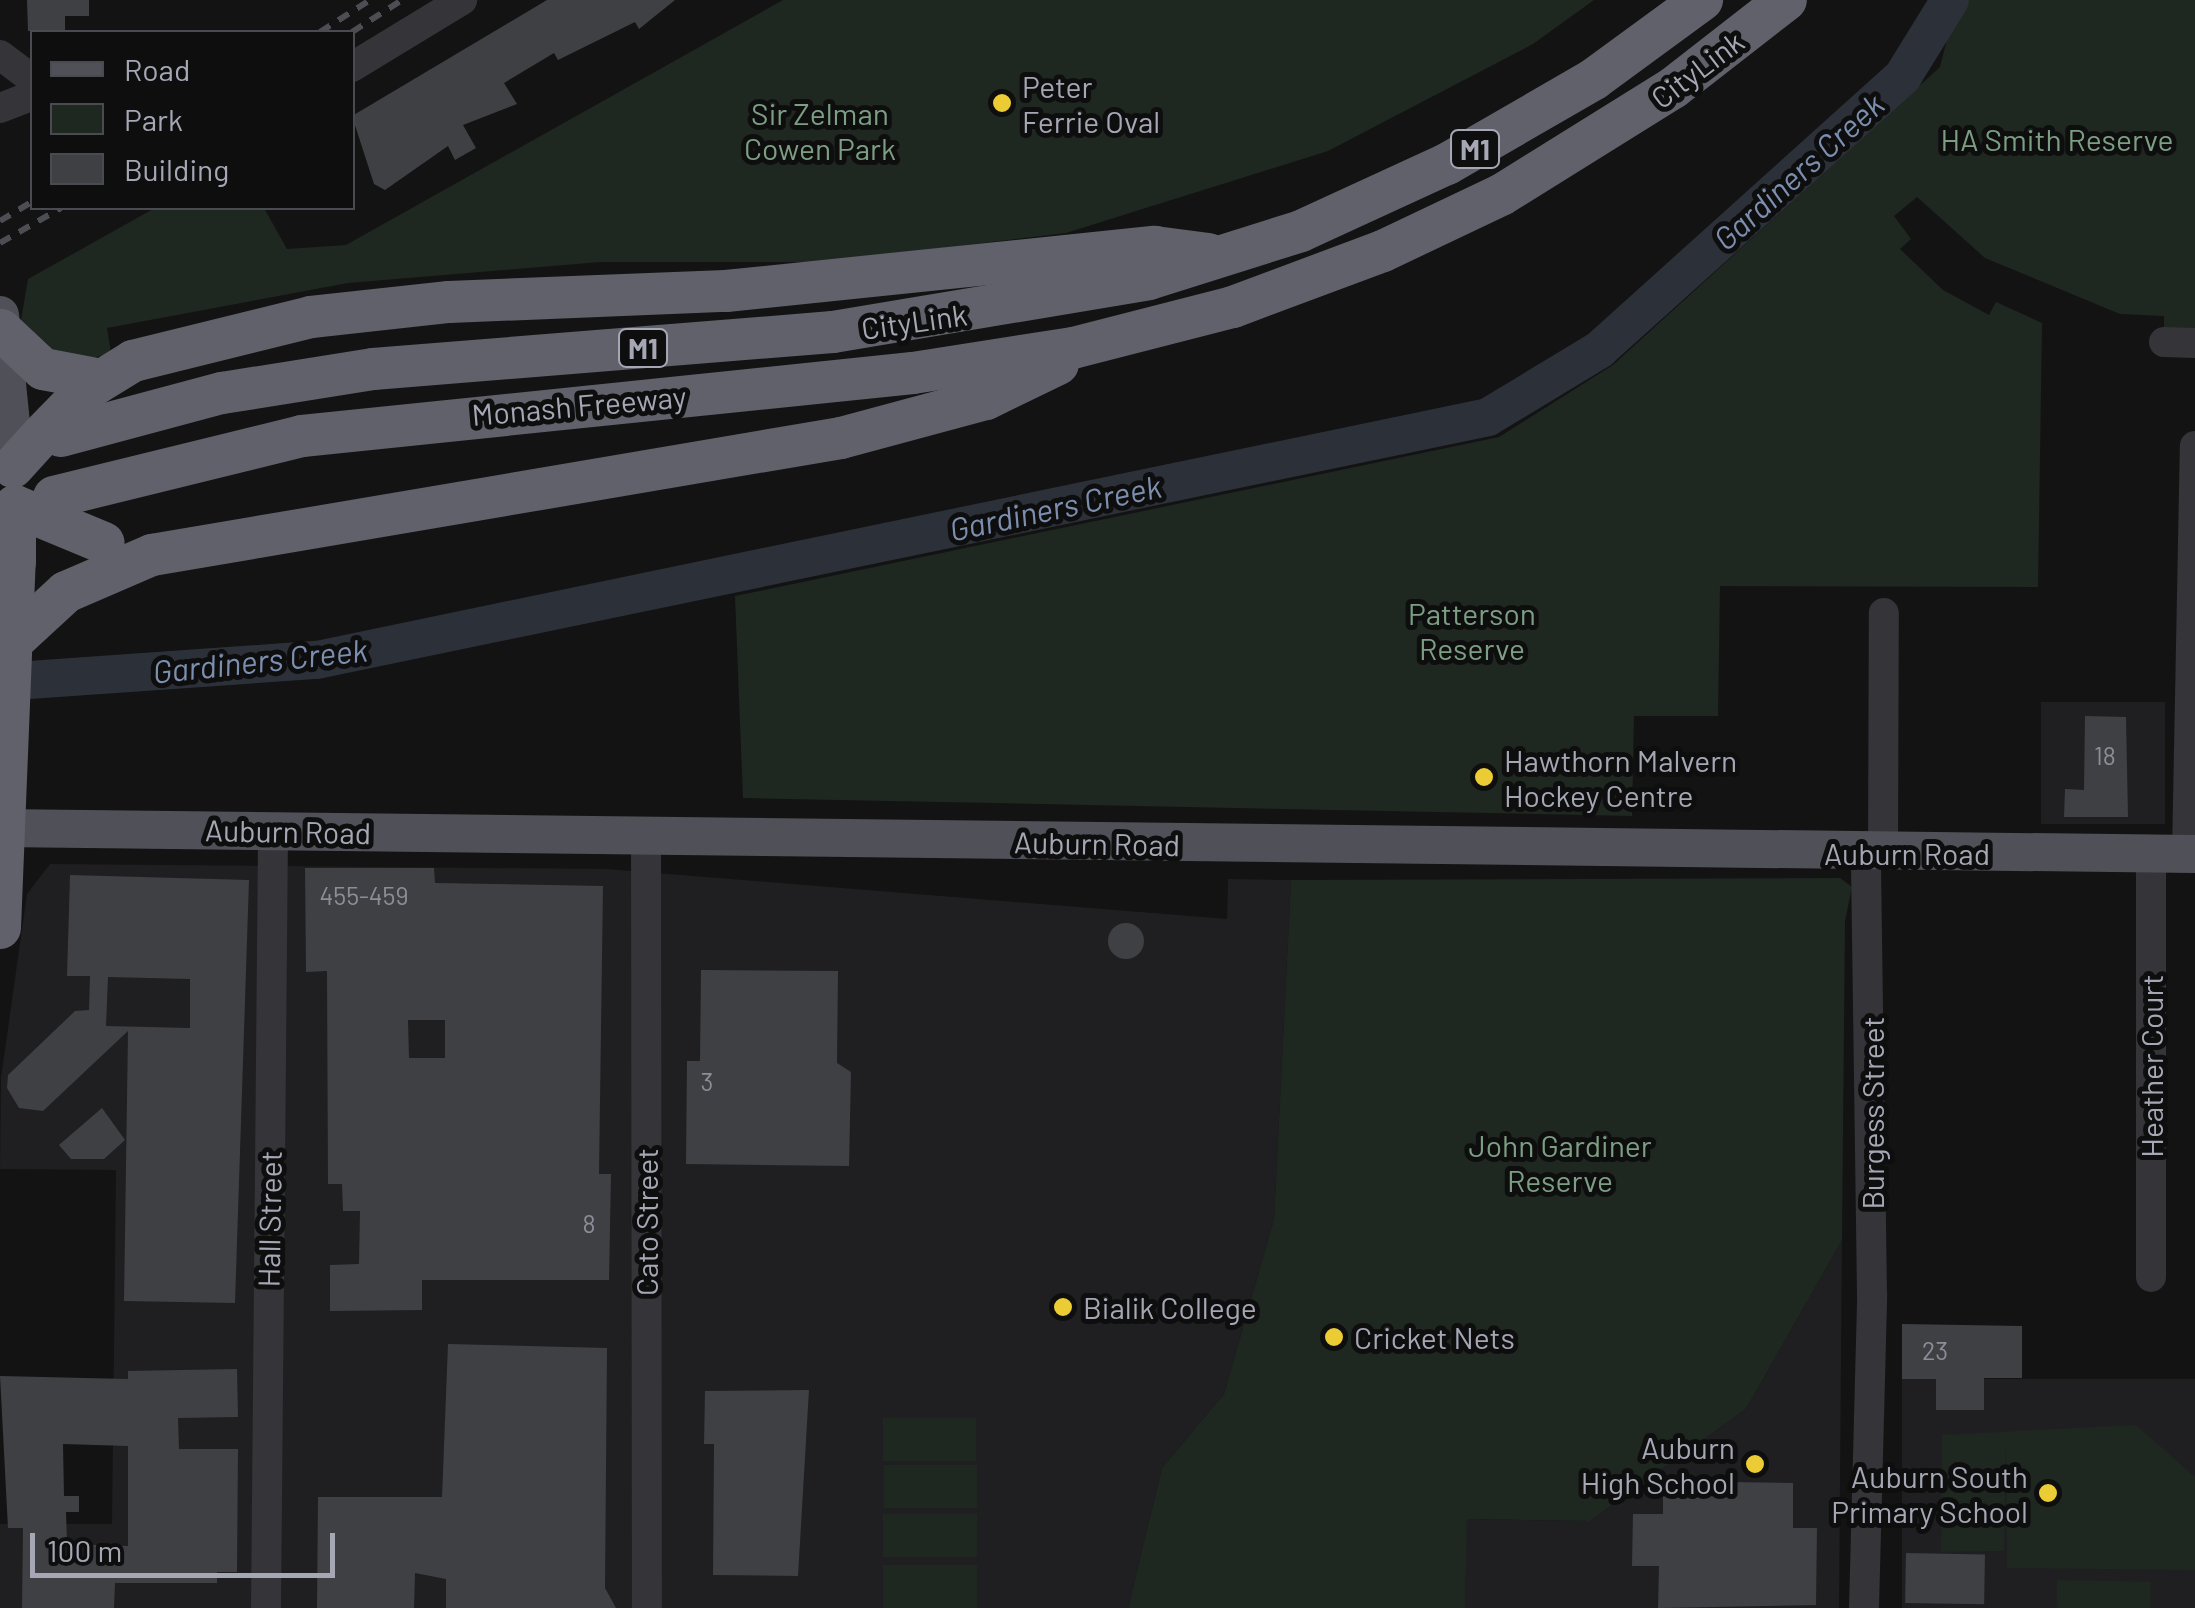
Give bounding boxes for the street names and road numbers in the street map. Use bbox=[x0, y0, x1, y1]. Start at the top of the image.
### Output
street label: CityLink bbox=[1644, 23, 1750, 115]
road number: M1 bbox=[1450, 126, 1500, 172]
street label: CityLink bbox=[859, 296, 969, 346]
road number: M1 bbox=[618, 325, 668, 371]
street label: Monash Freeway bbox=[470, 378, 688, 432]
street label: Auburn Road bbox=[205, 812, 371, 850]
street label: Auburn Road bbox=[1014, 824, 1180, 862]
street label: Auburn Road bbox=[1824, 835, 1990, 871]
street label: Heather Court bbox=[2133, 974, 2169, 1158]
street label: Burgess Street bbox=[1854, 1016, 1890, 1210]
street label: Cato Street bbox=[628, 1148, 664, 1296]
street label: Hall Street bbox=[250, 1150, 288, 1288]

